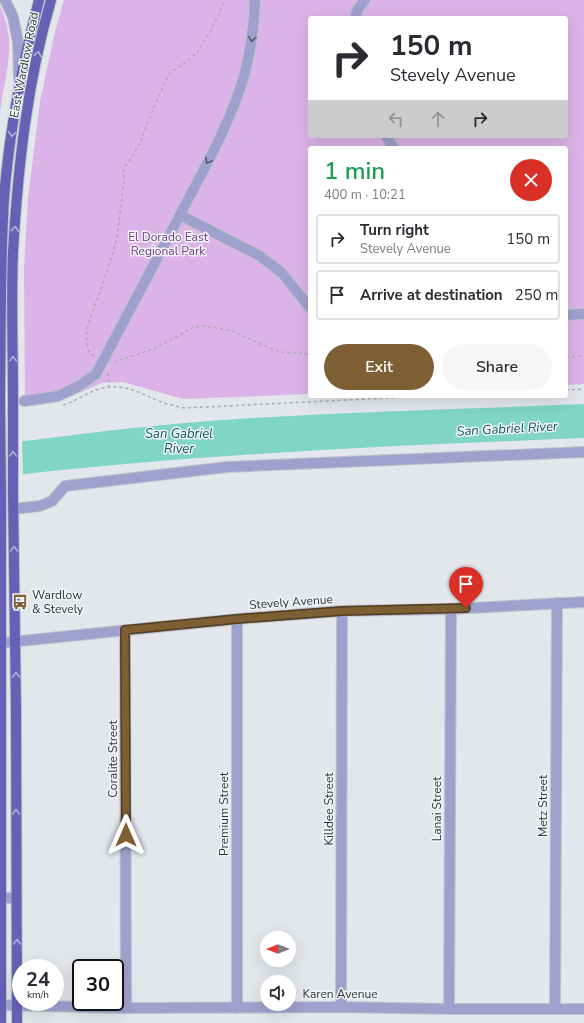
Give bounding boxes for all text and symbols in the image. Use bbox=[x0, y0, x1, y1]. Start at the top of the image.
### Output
street label: East Wardlow Road bbox=[6, 11, 42, 119]
text: 150 m bbox=[390, 27, 473, 65]
icon: right bbox=[324, 32, 376, 84]
one-way arrow bbox=[247, 36, 256, 42]
one-way arrow bbox=[34, 51, 42, 57]
text: Stevely Avenue bbox=[390, 63, 516, 87]
icon: left bbox=[385, 108, 407, 130]
icon: ahead bbox=[427, 108, 449, 130]
icon: right bbox=[469, 108, 491, 130]
one-way arrow bbox=[8, 131, 17, 137]
text: 1 min bbox=[324, 155, 385, 187]
one-way arrow bbox=[205, 156, 213, 164]
button: close bbox=[510, 159, 552, 201]
text: 400 m · 10:21 bbox=[324, 186, 406, 204]
text: Turn right bbox=[360, 220, 429, 240]
one-way arrow bbox=[10, 226, 19, 232]
icon: right bbox=[326, 228, 348, 250]
park label: El Dorado East Regional Park bbox=[128, 229, 209, 259]
text: 150 m bbox=[506, 229, 550, 249]
text: Stevely Avenue bbox=[360, 240, 451, 258]
icon: arrive bbox=[326, 284, 348, 306]
text: Arrive at destination bbox=[360, 285, 503, 305]
text: 250 m bbox=[515, 285, 558, 305]
button: Exit bbox=[324, 344, 434, 390]
button: Share bbox=[442, 344, 552, 390]
one-way arrow bbox=[9, 356, 17, 362]
water label: San Gabriel River bbox=[456, 417, 558, 441]
water label: San Gabriel River bbox=[145, 425, 213, 458]
one-way arrow bbox=[9, 451, 17, 457]
one-way arrow bbox=[10, 546, 18, 552]
pin bbox=[449, 567, 483, 608]
icon: arrive bbox=[455, 573, 477, 595]
place label: Wardlow & Stevely bbox=[32, 587, 84, 617]
street label: Stevely Avenue bbox=[249, 591, 333, 613]
bus stop icon: Wardlow & Stevely bbox=[11, 593, 29, 611]
one-way arrow bbox=[12, 672, 20, 678]
street label: Coralite Street bbox=[105, 719, 121, 798]
street label: Premium Street bbox=[216, 771, 232, 856]
street label: Killdee Street bbox=[321, 772, 337, 845]
street label: Metz Street bbox=[535, 774, 551, 837]
street label: Lanai Street bbox=[429, 776, 445, 841]
one-way arrow bbox=[12, 809, 20, 815]
position arrow bbox=[105, 814, 147, 856]
north arrow bbox=[260, 931, 296, 967]
map controls bbox=[260, 931, 296, 1011]
one-way arrow bbox=[13, 939, 21, 945]
speed limit sign: 30 bbox=[72, 959, 124, 1011]
text: 24 bbox=[26, 966, 50, 993]
button: sound bbox=[260, 975, 296, 1011]
street label: Karen Avenue bbox=[302, 986, 378, 1002]
text: km/h bbox=[27, 988, 49, 1002]

